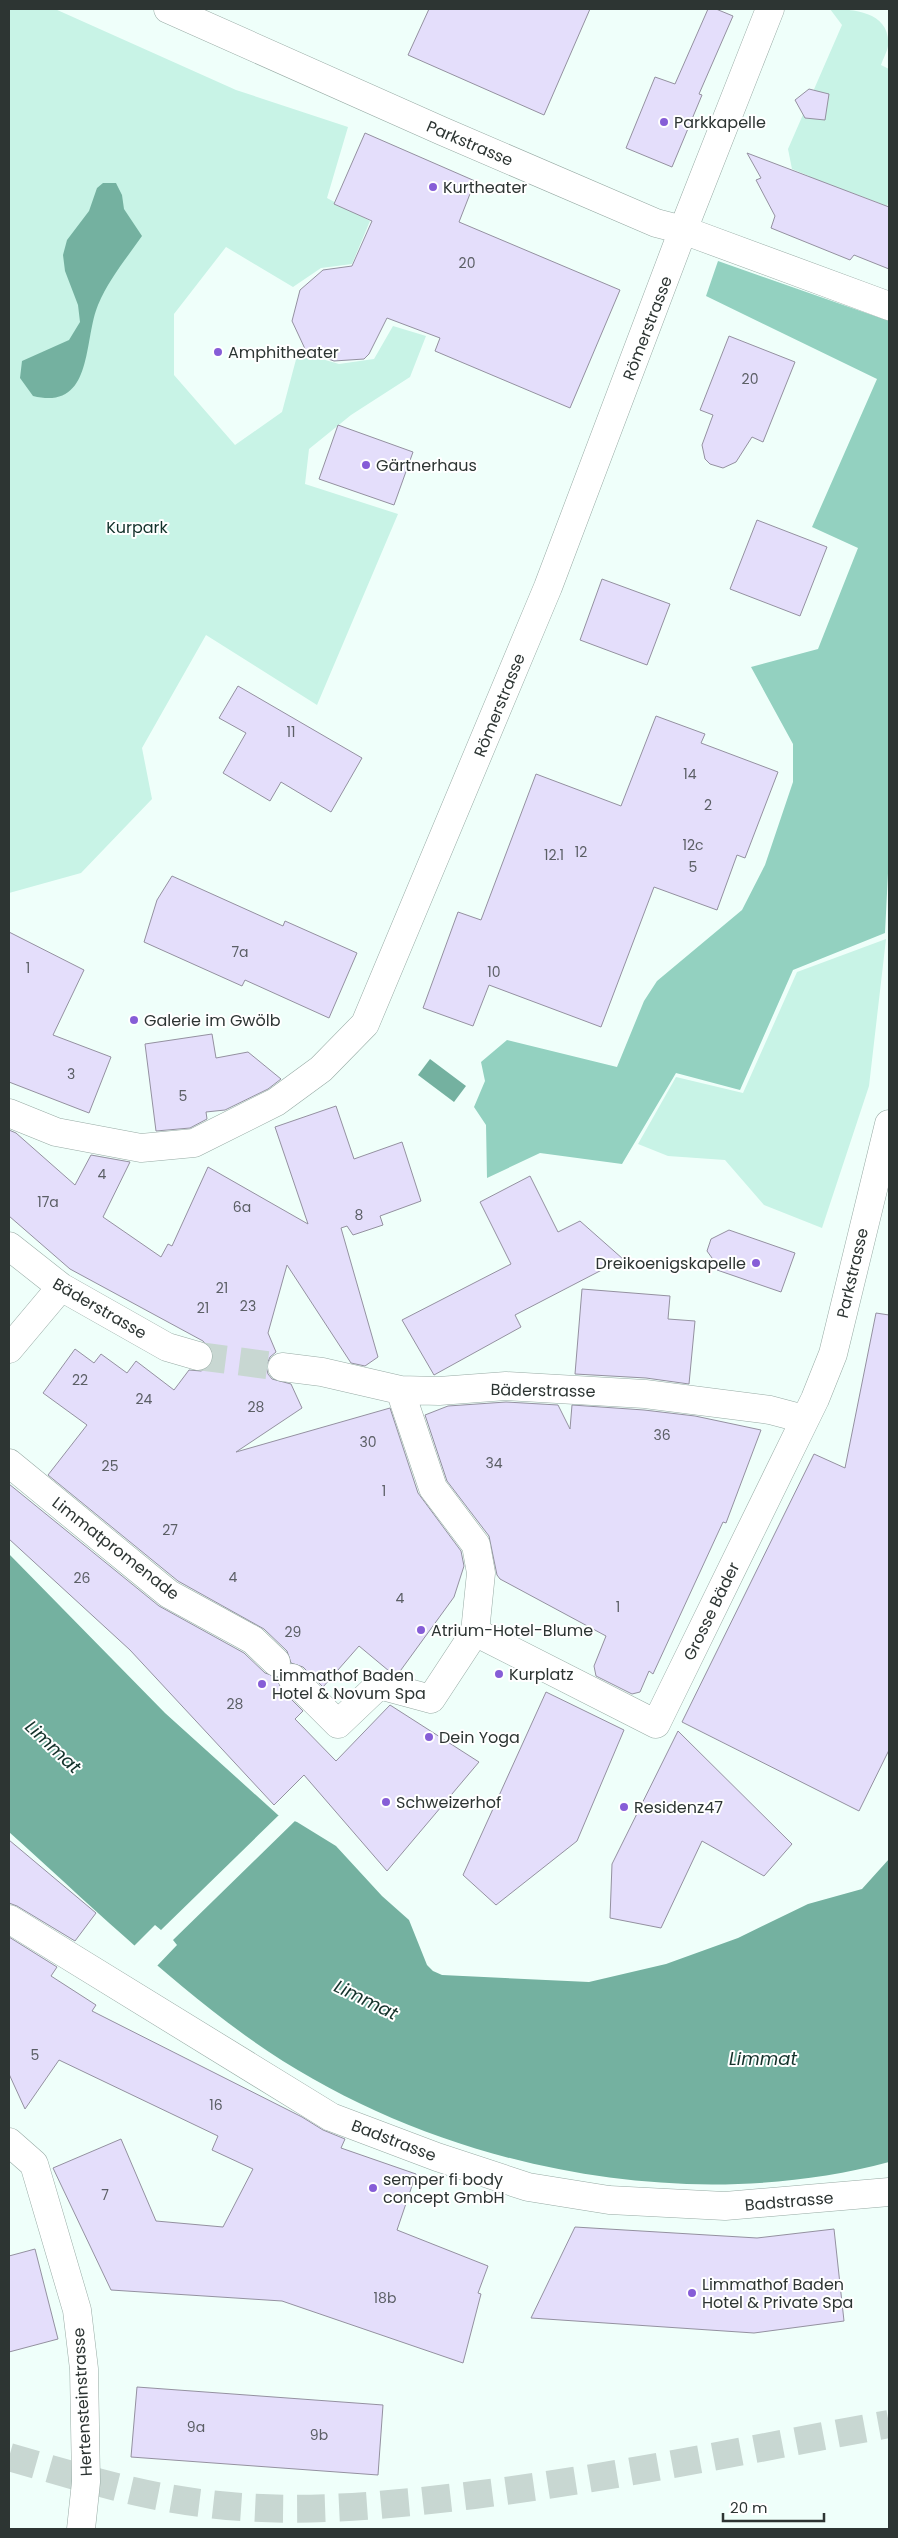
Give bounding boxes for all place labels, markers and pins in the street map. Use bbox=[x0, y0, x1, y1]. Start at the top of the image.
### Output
place label: Parkkapelle bbox=[674, 111, 766, 134]
marker: Parkkapelle bbox=[658, 116, 670, 128]
place label: Kurtheater bbox=[443, 176, 527, 199]
marker: Kurtheater bbox=[427, 181, 439, 193]
place label: Amphitheater bbox=[228, 341, 339, 364]
marker: Amphitheater bbox=[212, 346, 224, 358]
place label: Gärtnerhaus bbox=[376, 454, 477, 477]
marker: Gärtnerhaus bbox=[360, 459, 372, 471]
place label: Galerie im Gwölb bbox=[144, 1009, 281, 1032]
marker: Galerie im Gwölb bbox=[128, 1014, 140, 1026]
place label: Dreikoenigskapelle bbox=[596, 1252, 746, 1275]
marker: Dreikoenigskapelle bbox=[750, 1257, 762, 1269]
place label: Atrium-Hotel-Blume bbox=[431, 1619, 593, 1642]
marker: Atrium-Hotel-Blume bbox=[415, 1624, 427, 1636]
place label: Kurplatz bbox=[509, 1663, 573, 1686]
place label: Limmathof Baden Hotel & Novum Spa bbox=[272, 1664, 426, 1705]
marker: Kurplatz bbox=[493, 1668, 505, 1680]
marker: Limmathof Baden Hotel & Novum Spa bbox=[256, 1678, 268, 1690]
place label: Dein Yoga bbox=[439, 1726, 520, 1749]
marker: Dein Yoga bbox=[423, 1731, 435, 1743]
place label: Schweizerhof bbox=[396, 1791, 501, 1814]
marker: Schweizerhof bbox=[380, 1796, 392, 1808]
place label: Residenz47 bbox=[634, 1796, 723, 1819]
marker: Residenz47 bbox=[618, 1801, 630, 1813]
place label: semper fi body concept GmbH bbox=[383, 2168, 505, 2209]
marker: semper fi body concept GmbH bbox=[367, 2182, 379, 2194]
place label: Limmathof Baden Hotel & Private Spa bbox=[702, 2273, 853, 2314]
marker: Limmathof Baden Hotel & Private Spa bbox=[686, 2287, 698, 2299]

